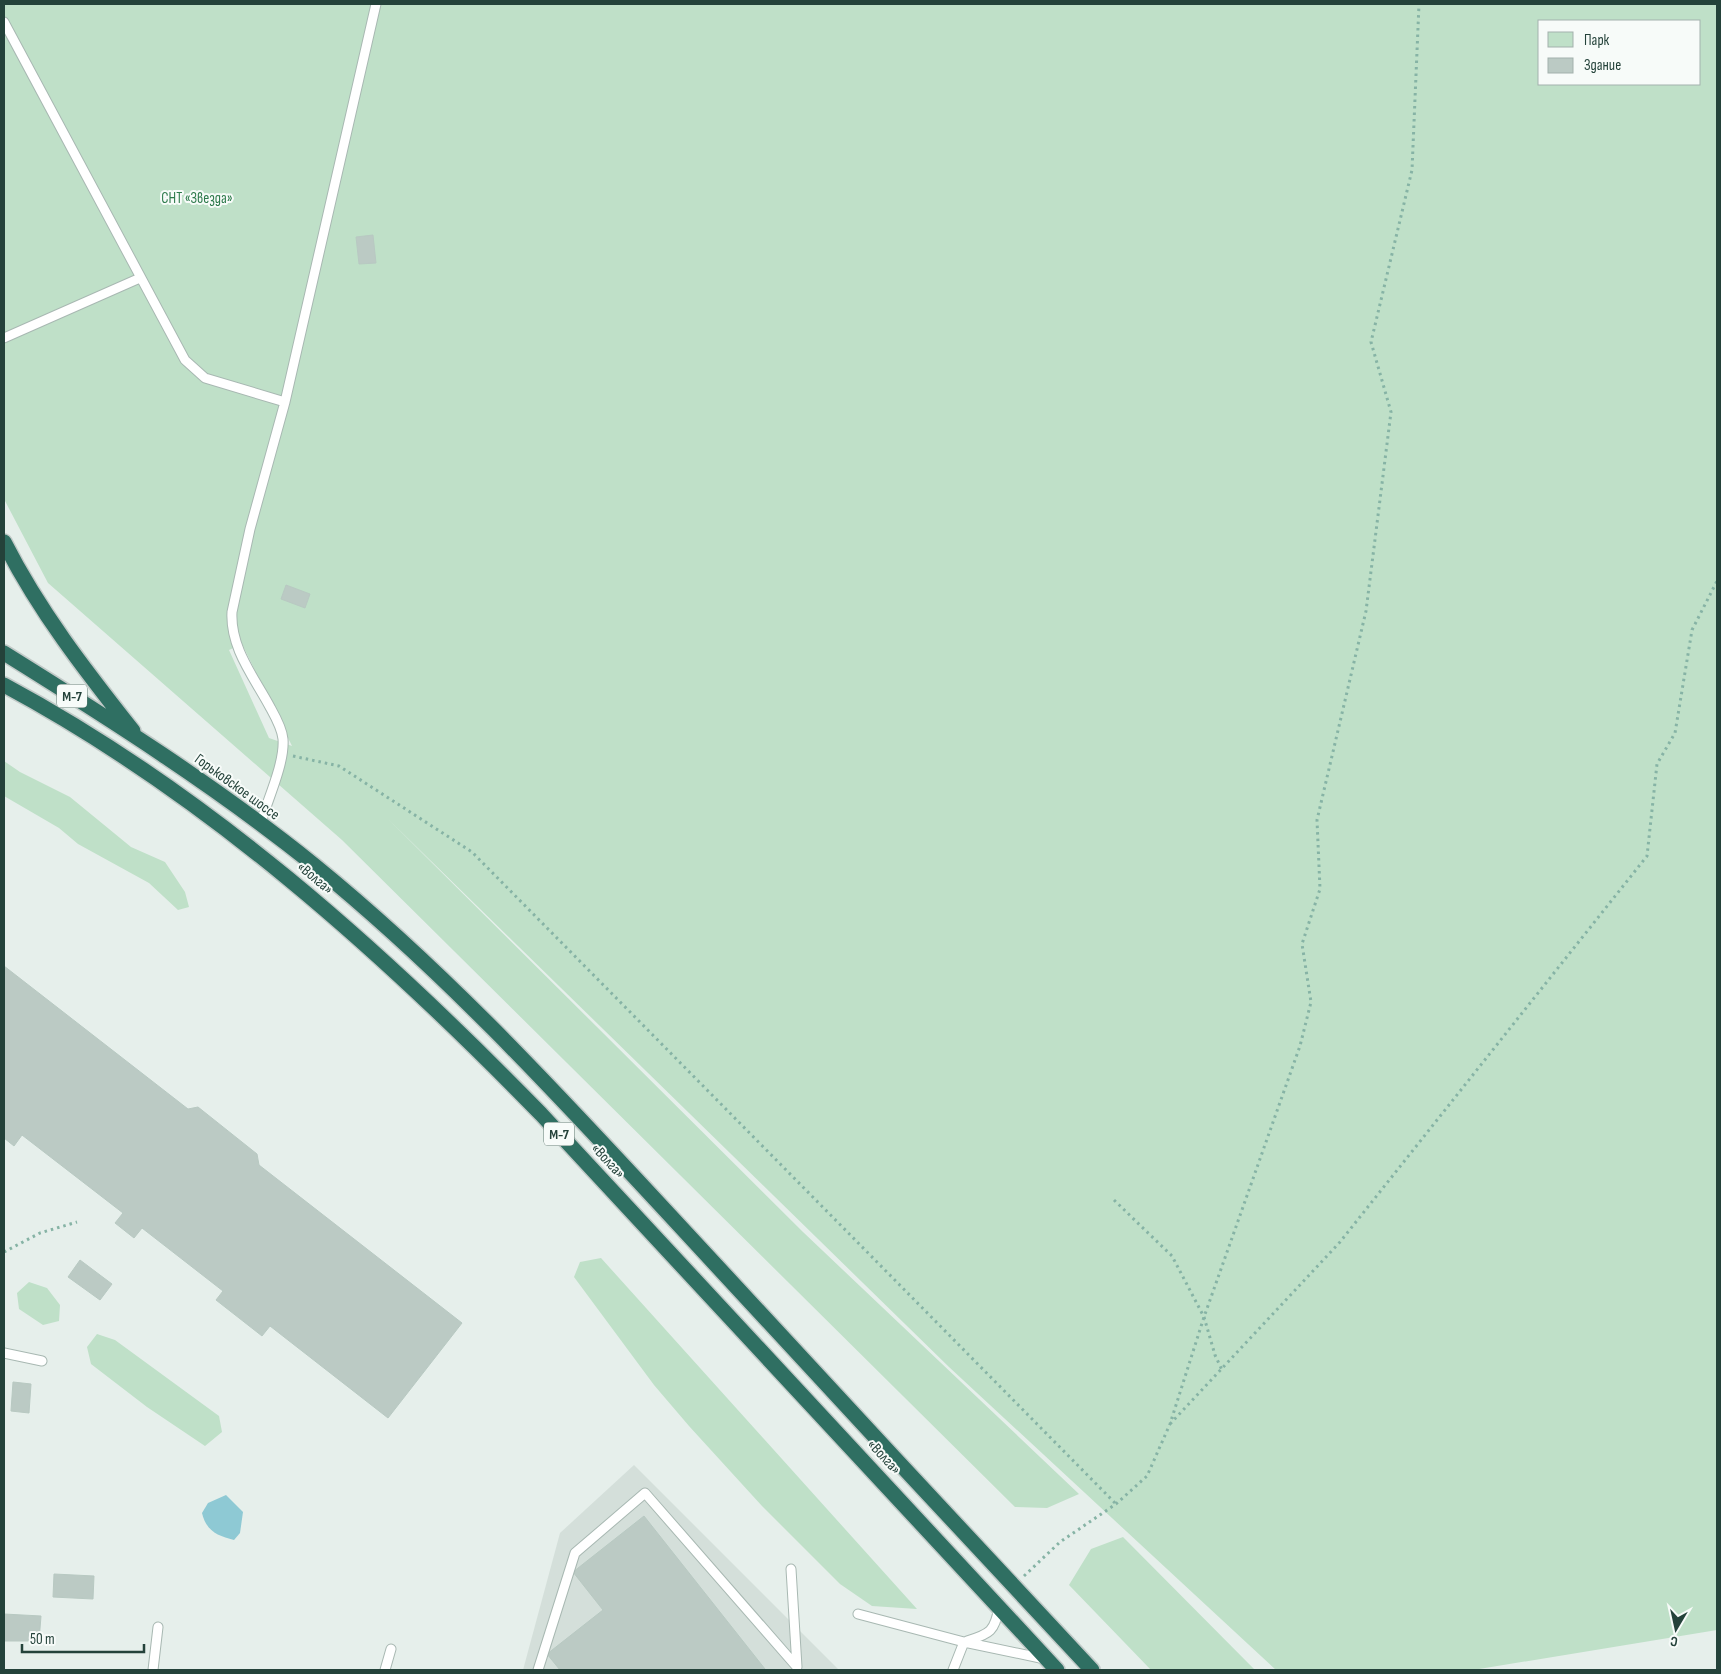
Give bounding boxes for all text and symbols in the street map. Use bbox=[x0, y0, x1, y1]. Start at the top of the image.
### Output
legend bbox=[1538, 20, 1701, 85]
text: Парк bbox=[1584, 31, 1610, 50]
text: Здание bbox=[1584, 56, 1621, 75]
park label: СНТ «Звезда» bbox=[161, 189, 233, 208]
road number: М-7 bbox=[57, 684, 87, 708]
street label: Горьковское шоссе bbox=[191, 750, 283, 824]
street label: «Волга» bbox=[293, 857, 337, 899]
road number: М-7 bbox=[544, 1122, 574, 1146]
street label: «Волга» bbox=[587, 1139, 629, 1183]
street label: «Волга» bbox=[863, 1435, 905, 1479]
north arrow bbox=[1651, 1604, 1701, 1654]
scale bar bbox=[22, 1622, 145, 1654]
text: 50 m bbox=[30, 1630, 55, 1649]
text: С bbox=[1669, 1632, 1679, 1650]

